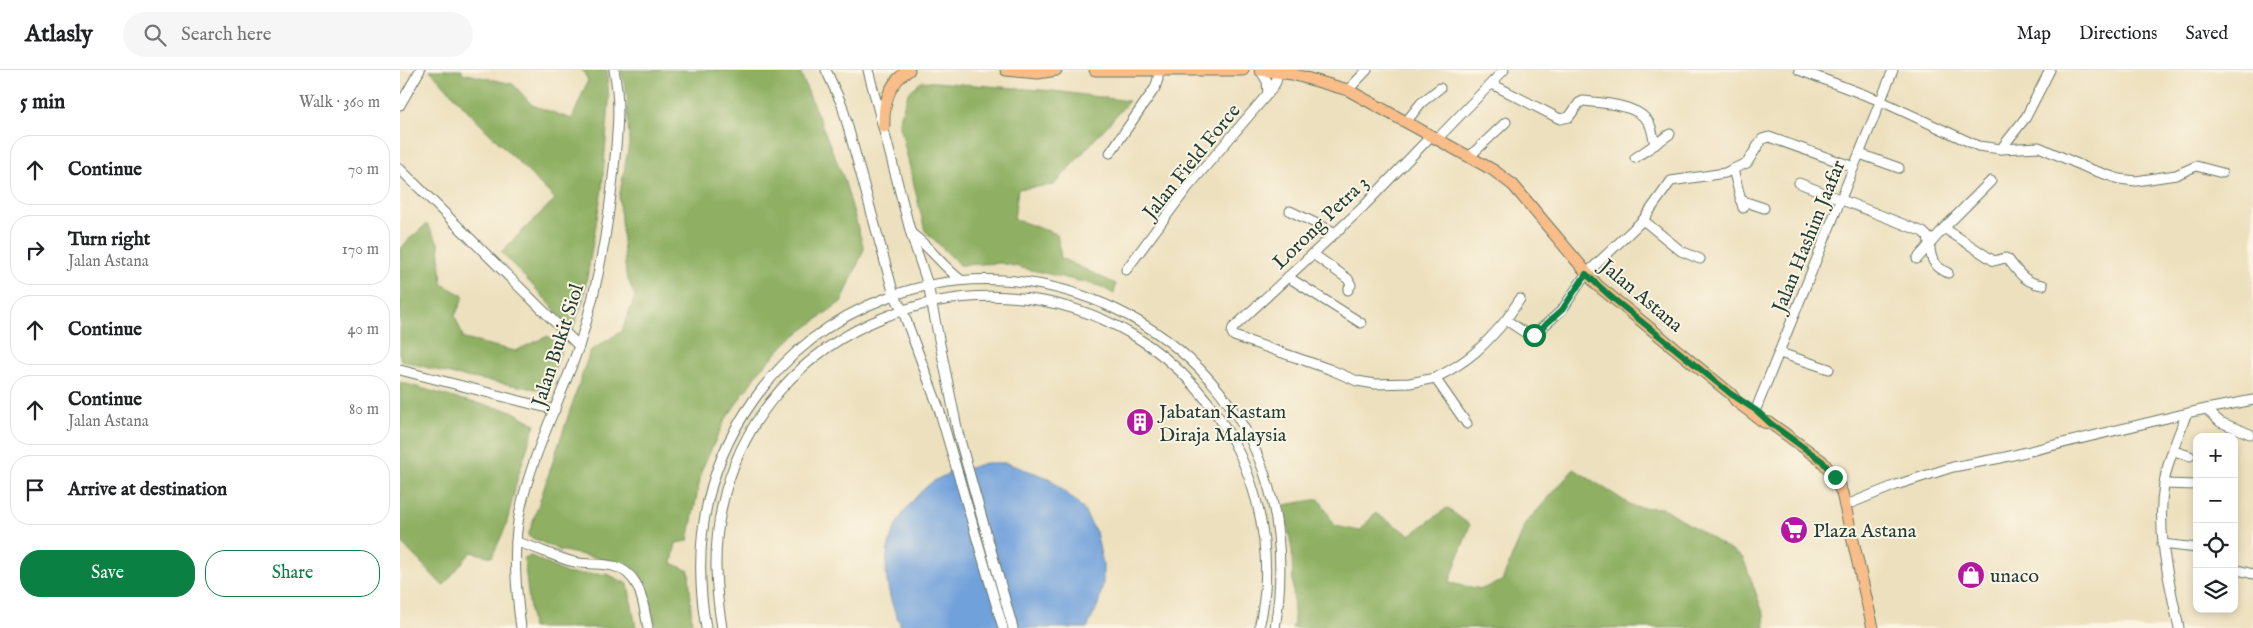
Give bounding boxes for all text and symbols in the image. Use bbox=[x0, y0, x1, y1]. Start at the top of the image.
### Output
search box bbox=[123, 12, 473, 57]
text: Atlasly bbox=[25, 19, 93, 50]
icon: search bbox=[141, 21, 169, 49]
text: Search here bbox=[181, 23, 271, 47]
text: Map bbox=[2017, 23, 2051, 46]
text: Directions bbox=[2079, 23, 2157, 46]
text: Saved bbox=[2185, 23, 2228, 46]
text: 5 min bbox=[20, 89, 65, 116]
text: Walk · 360 m bbox=[299, 93, 380, 113]
street label: Jalan Field Force bbox=[1137, 99, 1246, 226]
icon: ahead bbox=[21, 156, 49, 184]
street label: Jalan Hashim Jaafar bbox=[1767, 156, 1852, 318]
text: Continue bbox=[68, 158, 142, 182]
text: 70 m bbox=[348, 160, 379, 180]
street label: Lorong Petra 3 bbox=[1268, 171, 1374, 275]
text: Turn right bbox=[68, 228, 150, 252]
icon: right bbox=[21, 236, 49, 264]
text: 170 m bbox=[342, 240, 379, 260]
text: Jalan Astana bbox=[68, 252, 149, 272]
street label: Jalan Astana bbox=[1593, 253, 1688, 338]
street label: Jalan Bukit Siol bbox=[526, 280, 590, 412]
icon: ahead bbox=[21, 316, 49, 344]
text: Continue bbox=[68, 318, 142, 342]
text: 40 m bbox=[347, 320, 379, 340]
route start bbox=[1523, 324, 1546, 347]
text: Continue bbox=[68, 388, 142, 412]
icon: ahead bbox=[21, 396, 49, 424]
text: 80 m bbox=[349, 400, 379, 420]
place label: Jabatan Kastam Diraja Malaysia bbox=[1157, 400, 1287, 448]
building icon: Jabatan Kastam Diraja Malaysia bbox=[1125, 407, 1155, 437]
text: Jalan Astana bbox=[68, 412, 149, 432]
map controls bbox=[2193, 433, 2238, 613]
button: + bbox=[2193, 433, 2238, 478]
route end bbox=[1824, 466, 1847, 489]
icon: arrive bbox=[21, 476, 49, 504]
text: Arrive at destination bbox=[68, 478, 227, 502]
button: − bbox=[2193, 478, 2238, 523]
supermarket icon: Plaza Astana bbox=[1779, 515, 1809, 545]
place label: Plaza Astana bbox=[1813, 519, 1917, 544]
button: locate bbox=[2193, 523, 2238, 568]
button: Save bbox=[20, 550, 195, 597]
button: Share bbox=[205, 550, 380, 597]
shop icon: unaco bbox=[1956, 560, 1986, 590]
place label: unaco bbox=[1990, 564, 2039, 589]
button: layers bbox=[2193, 568, 2238, 613]

